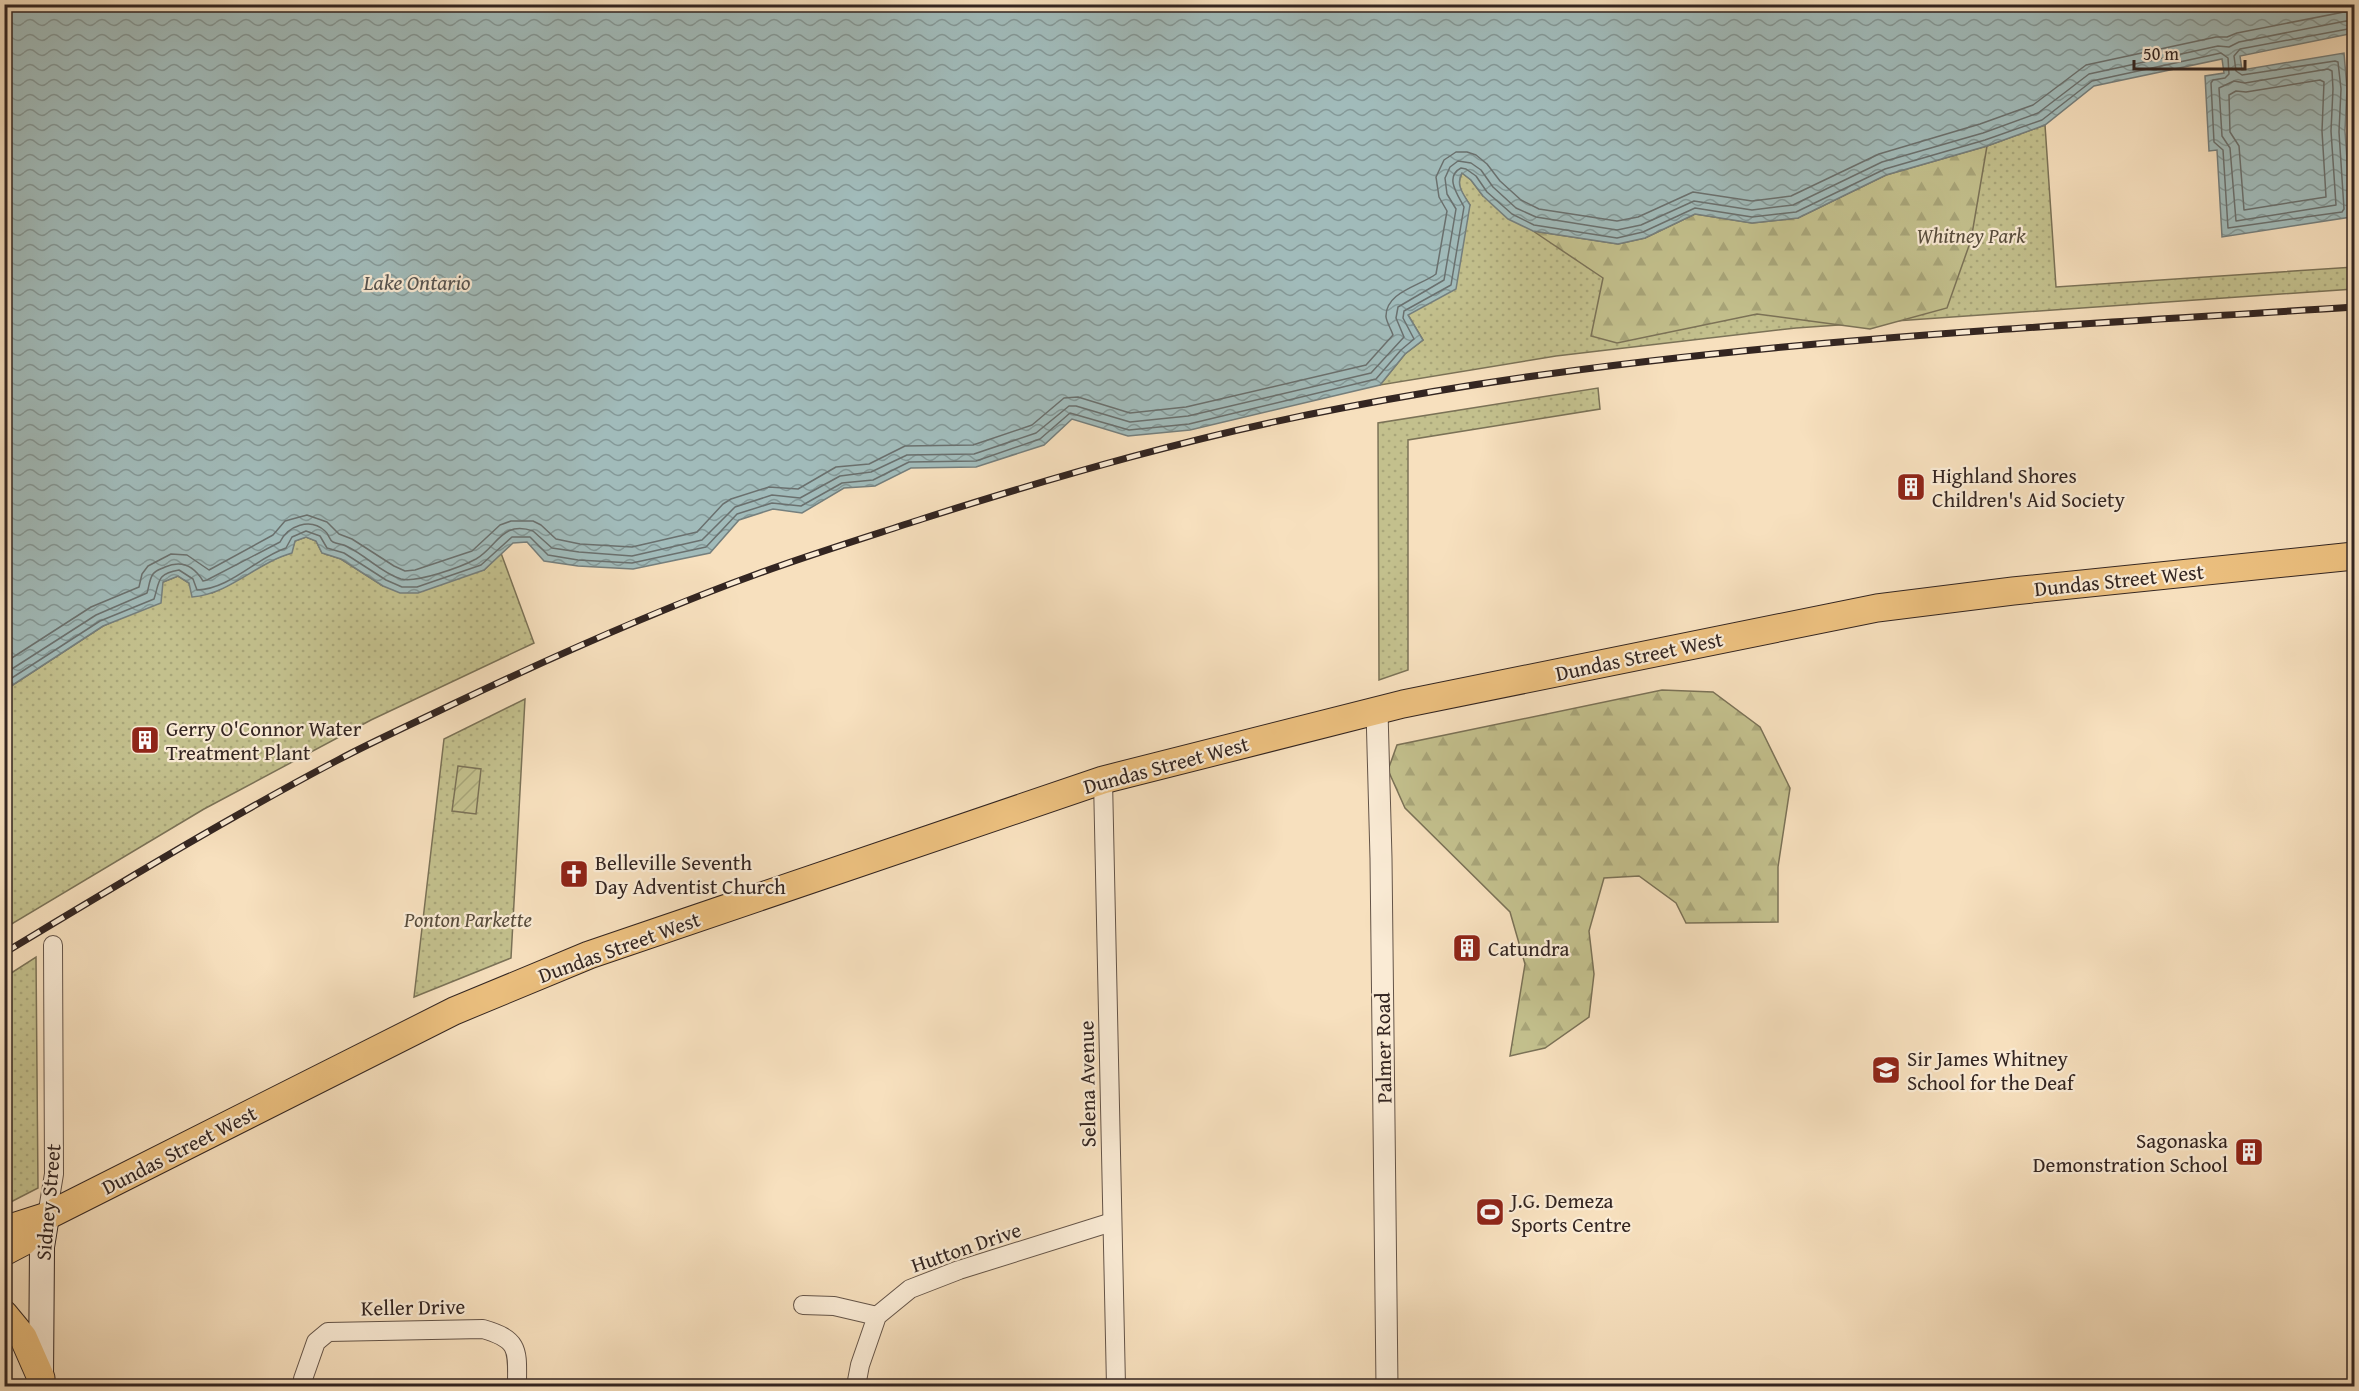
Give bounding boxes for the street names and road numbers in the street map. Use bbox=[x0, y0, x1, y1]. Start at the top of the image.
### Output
street label: Dundas Street West bbox=[2033, 556, 2206, 604]
street label: Dundas Street West bbox=[1552, 623, 1726, 689]
street label: Dundas Street West bbox=[1080, 728, 1253, 802]
street label: Dundas Street West bbox=[534, 903, 705, 991]
street label: Palmer Road bbox=[1367, 991, 1399, 1104]
street label: Selena Avenue bbox=[1070, 1020, 1104, 1148]
street label: Dundas Street West bbox=[96, 1097, 262, 1202]
street label: Sidney Street bbox=[27, 1142, 69, 1262]
street label: Hutton Drive bbox=[907, 1214, 1025, 1280]
street label: Keller Drive bbox=[361, 1291, 466, 1323]

